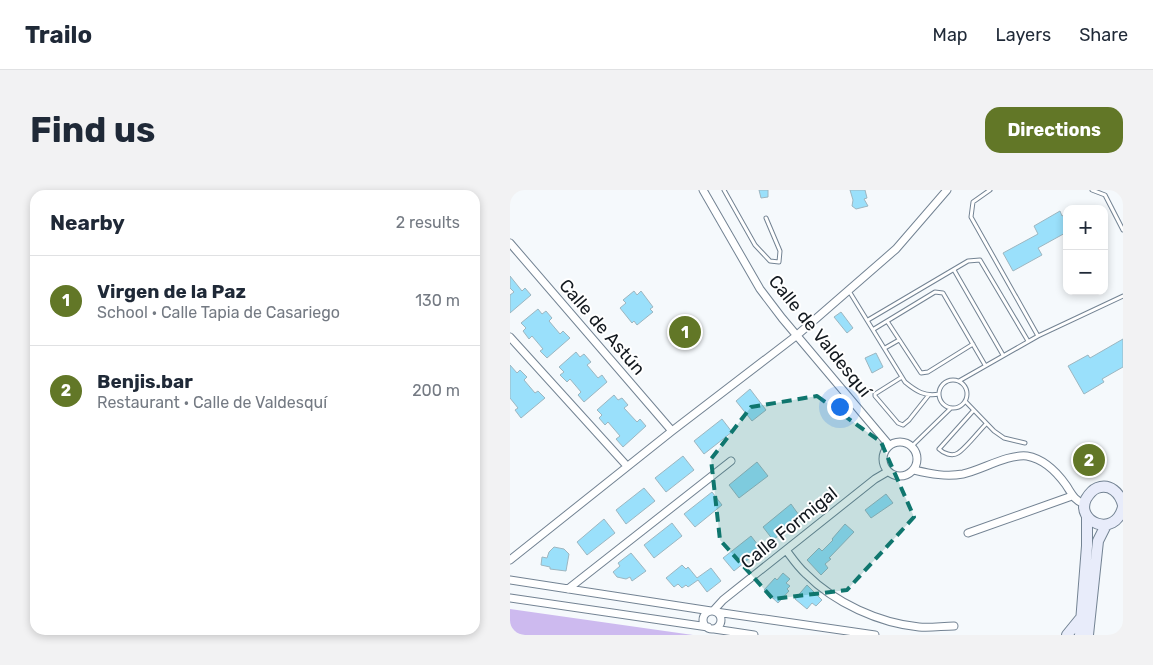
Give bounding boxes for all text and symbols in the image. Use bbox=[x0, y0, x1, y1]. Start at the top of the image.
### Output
text: Trailo bbox=[25, 21, 92, 49]
text: Map bbox=[933, 24, 968, 46]
text: Layers bbox=[996, 24, 1051, 46]
text: Share bbox=[1079, 24, 1128, 46]
button: Directions bbox=[985, 107, 1123, 153]
text: Find us bbox=[30, 109, 155, 151]
map controls bbox=[1063, 205, 1108, 295]
button: + bbox=[1063, 205, 1108, 250]
text: Nearby bbox=[50, 210, 125, 235]
text: 2 results bbox=[396, 213, 460, 232]
button: − bbox=[1063, 250, 1108, 295]
street label: Calle de Valdesquí bbox=[764, 270, 877, 403]
street label: Calle de Astún bbox=[554, 275, 650, 379]
text: Virgen de la Paz bbox=[97, 280, 246, 303]
text: 1 bbox=[62, 291, 70, 310]
text: 130 m bbox=[415, 291, 460, 310]
text: School · Calle Tapia de Casariego bbox=[97, 303, 340, 322]
pin: 1 bbox=[669, 313, 701, 351]
text: Benjis.bar bbox=[97, 370, 193, 393]
text: 2 bbox=[61, 381, 71, 400]
text: 200 m bbox=[412, 381, 460, 400]
text: Restaurant · Calle de Valdesquí bbox=[97, 393, 327, 412]
your location bbox=[827, 394, 853, 420]
pin: 2 bbox=[1073, 441, 1105, 479]
street label: Calle Formigal bbox=[736, 482, 842, 574]

